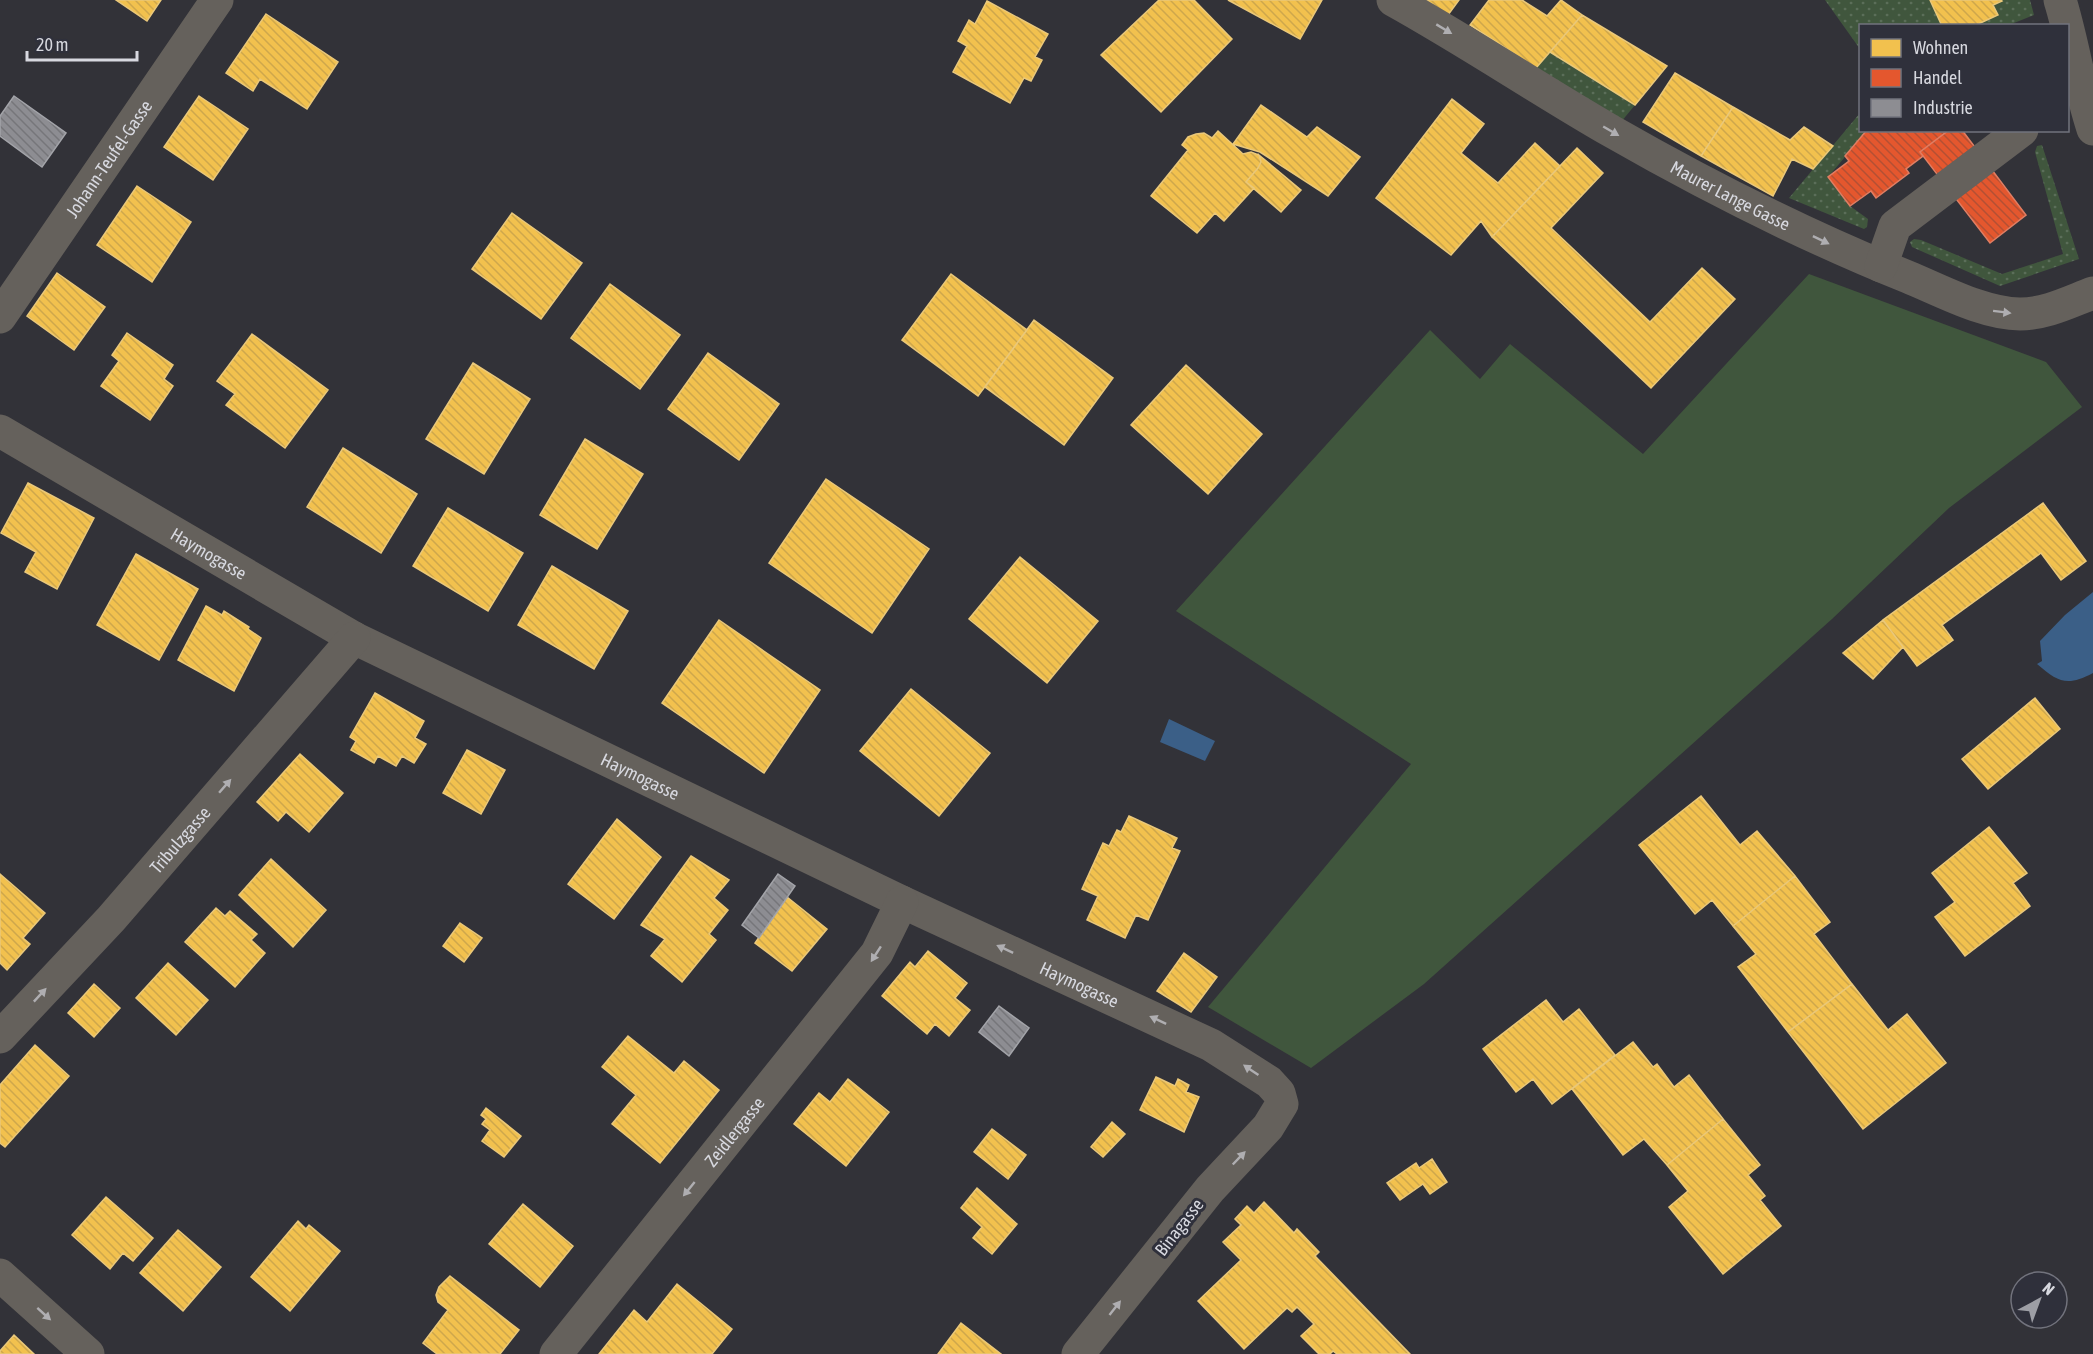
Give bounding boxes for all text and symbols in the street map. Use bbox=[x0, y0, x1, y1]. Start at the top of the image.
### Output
one-way arrow bbox=[1436, 23, 1452, 34]
scale bar bbox=[27, 24, 136, 62]
legend bbox=[1859, 24, 2069, 132]
text: 20 m bbox=[36, 34, 68, 55]
text: Wohnen bbox=[1913, 37, 1968, 58]
text: Handel bbox=[1913, 67, 1962, 88]
street label: Johann-Teufel-Gasse bbox=[61, 96, 156, 221]
text: Industrie bbox=[1913, 97, 1973, 118]
one-way arrow bbox=[1603, 125, 1619, 136]
street label: Maurer Lange Gasse bbox=[1667, 156, 1794, 234]
one-way arrow bbox=[1812, 236, 1829, 245]
one-way arrow bbox=[1992, 307, 2011, 317]
street label: Haymogasse bbox=[167, 523, 251, 584]
street label: Haymogasse bbox=[598, 748, 683, 804]
one-way arrow bbox=[219, 779, 232, 794]
street label: Tribulzgasse bbox=[145, 802, 214, 877]
one-way arrow bbox=[996, 945, 1013, 954]
one-way arrow bbox=[870, 946, 881, 962]
street label: Haymogasse bbox=[1037, 957, 1122, 1011]
one-way arrow bbox=[33, 987, 47, 1002]
one-way arrow bbox=[1150, 1016, 1167, 1025]
one-way arrow bbox=[1244, 1064, 1260, 1076]
street label: Zeidlergasse bbox=[700, 1092, 768, 1171]
one-way arrow bbox=[1232, 1151, 1245, 1166]
one-way arrow bbox=[683, 1181, 695, 1196]
street label: Binagasse bbox=[1150, 1194, 1208, 1260]
north arrow bbox=[2009, 1270, 2069, 1330]
text: N bbox=[2039, 1279, 2058, 1299]
one-way arrow bbox=[1108, 1300, 1121, 1316]
one-way arrow bbox=[36, 1307, 51, 1321]

